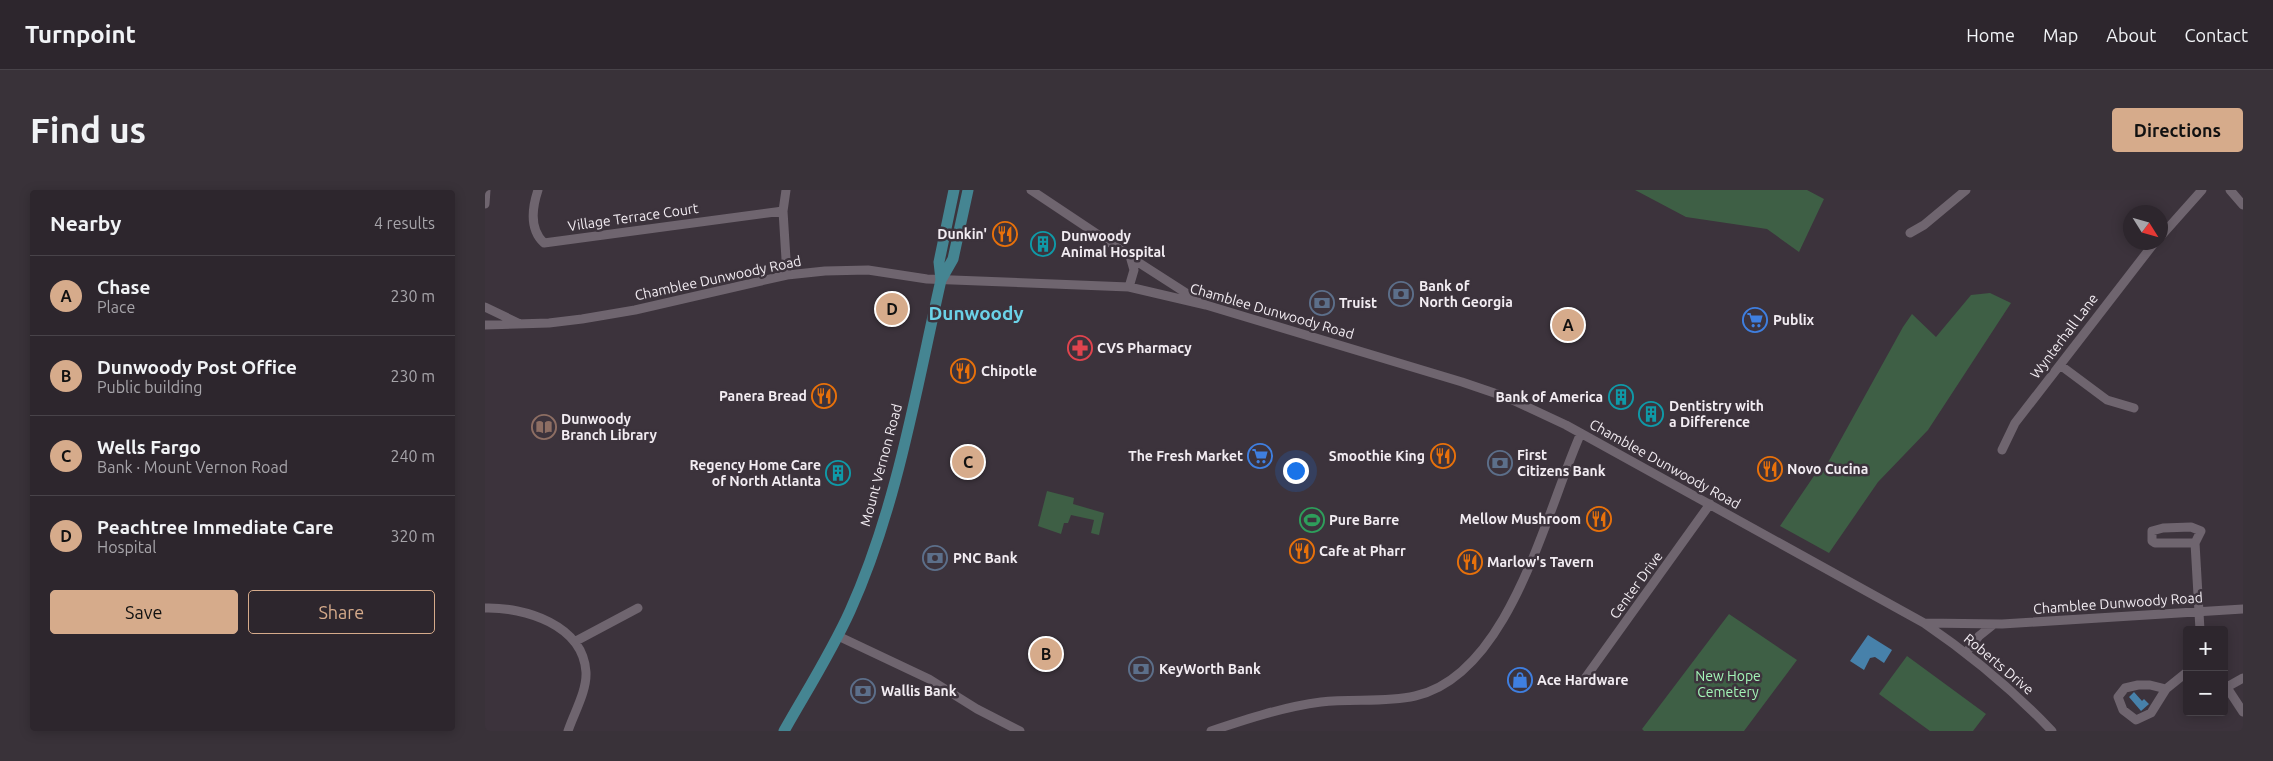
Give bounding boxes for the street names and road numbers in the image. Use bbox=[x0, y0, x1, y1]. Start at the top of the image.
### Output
street label: Village Terrace Court bbox=[567, 200, 700, 234]
street label: Chamblee Dunwoody Road bbox=[633, 253, 803, 303]
street label: Chamblee Dunwoody Road bbox=[1188, 280, 1356, 342]
street label: Wynterhall Lane bbox=[2027, 290, 2101, 382]
street label: Mount Vernon Road bbox=[857, 402, 905, 528]
street label: Chamblee Dunwoody Road bbox=[1587, 416, 1743, 512]
street label: Center Drive bbox=[1606, 548, 1666, 622]
street label: Chamblee Dunwoody Road bbox=[2033, 589, 2203, 617]
street label: Roberts Drive bbox=[1961, 630, 2037, 698]

